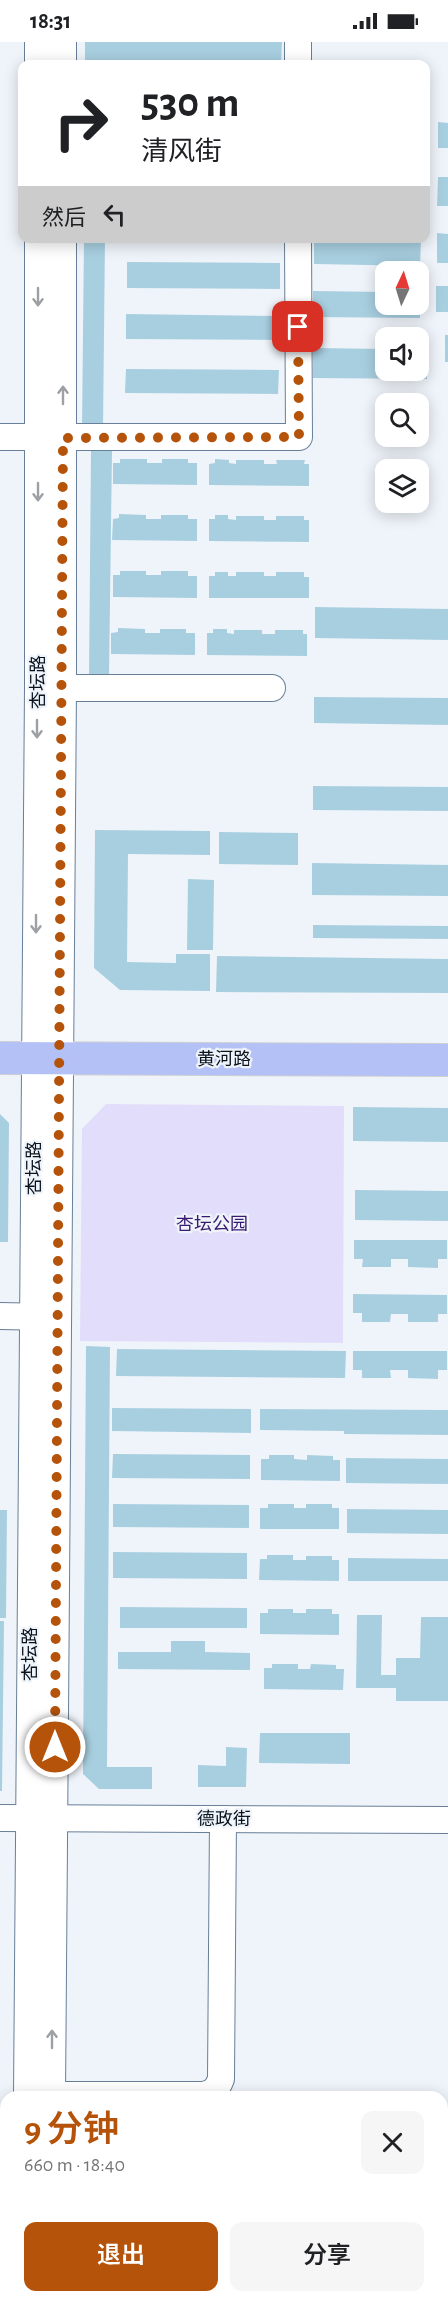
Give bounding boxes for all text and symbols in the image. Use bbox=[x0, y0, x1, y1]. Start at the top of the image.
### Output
text: 18:31 bbox=[30, 10, 71, 32]
text: 530 m bbox=[141, 82, 239, 124]
icon: right bbox=[42, 84, 120, 162]
text: 清风街 bbox=[141, 138, 222, 165]
icon: left bbox=[98, 198, 131, 231]
text: 然后 bbox=[42, 207, 86, 229]
north arrow bbox=[375, 261, 429, 315]
map controls bbox=[375, 261, 429, 513]
one-way arrow bbox=[32, 286, 44, 306]
pin bbox=[272, 301, 323, 352]
icon: arrive bbox=[281, 310, 314, 343]
button: sound bbox=[375, 327, 429, 381]
one-way arrow bbox=[57, 385, 69, 405]
button: search bbox=[375, 393, 429, 447]
button: layers bbox=[375, 459, 429, 513]
one-way arrow bbox=[32, 481, 44, 501]
street label: 杏坛路 bbox=[28, 655, 48, 709]
one-way arrow bbox=[31, 718, 43, 738]
one-way arrow bbox=[30, 913, 42, 933]
street label: 黄河路 bbox=[197, 1049, 251, 1069]
street label: 杏坛路 bbox=[24, 1141, 44, 1195]
park label: 杏坛公园 bbox=[176, 1214, 248, 1234]
street label: 杏坛路 bbox=[20, 1627, 40, 1681]
position arrow bbox=[23, 1715, 87, 1779]
street label: 德政街 bbox=[197, 1809, 251, 1829]
one-way arrow bbox=[46, 2029, 58, 2049]
button: close bbox=[361, 2111, 424, 2174]
text: 9 分钟 bbox=[24, 2112, 119, 2148]
text: 660 m · 18:40 bbox=[24, 2155, 125, 2175]
button: 退出 bbox=[24, 2222, 218, 2291]
button: 分享 bbox=[230, 2222, 424, 2291]

